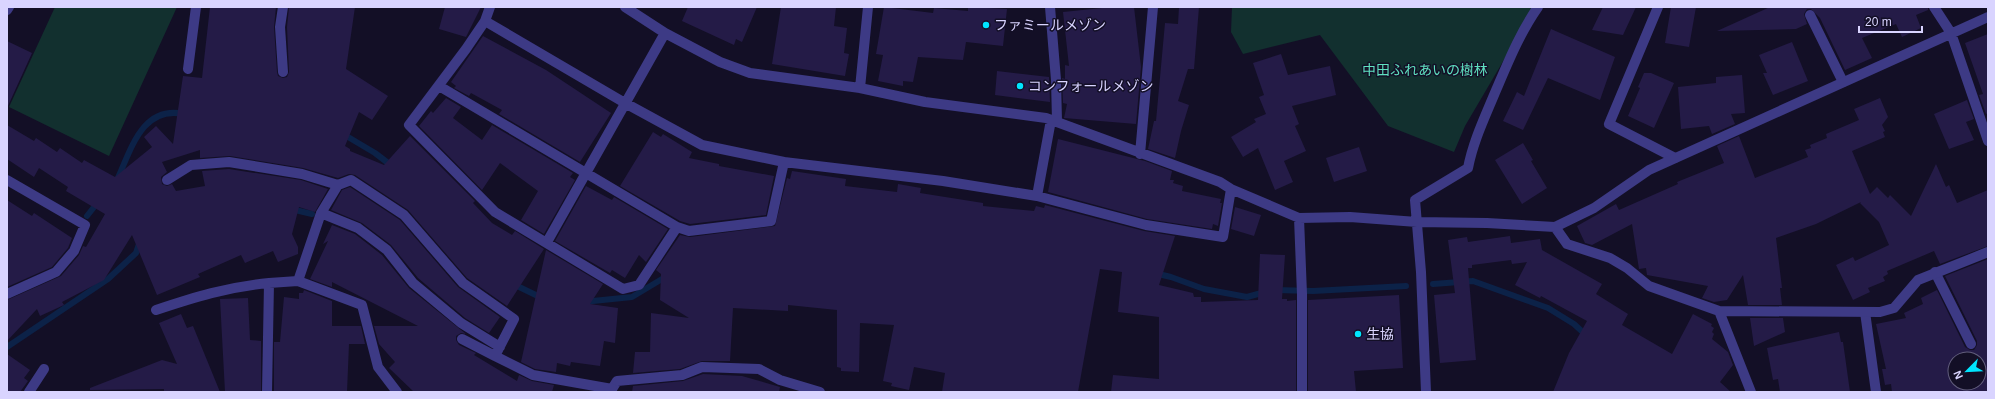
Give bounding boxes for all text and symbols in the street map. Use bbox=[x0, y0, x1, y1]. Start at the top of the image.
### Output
scale bar bbox=[1859, 8, 1922, 34]
text: 20 m bbox=[1865, 15, 1892, 29]
place label: ファミールメゾン bbox=[994, 17, 1106, 33]
marker: ファミールメゾン bbox=[981, 20, 991, 30]
park label: 中田ふれあいの樹林 bbox=[1362, 62, 1488, 78]
place label: コンフォールメゾン bbox=[1028, 78, 1154, 94]
marker: コンフォールメゾン bbox=[1015, 81, 1025, 91]
place label: 生協 bbox=[1366, 326, 1394, 342]
marker: 生協 bbox=[1353, 329, 1363, 339]
north arrow bbox=[1947, 351, 1987, 391]
text: N bbox=[1951, 369, 1965, 381]

